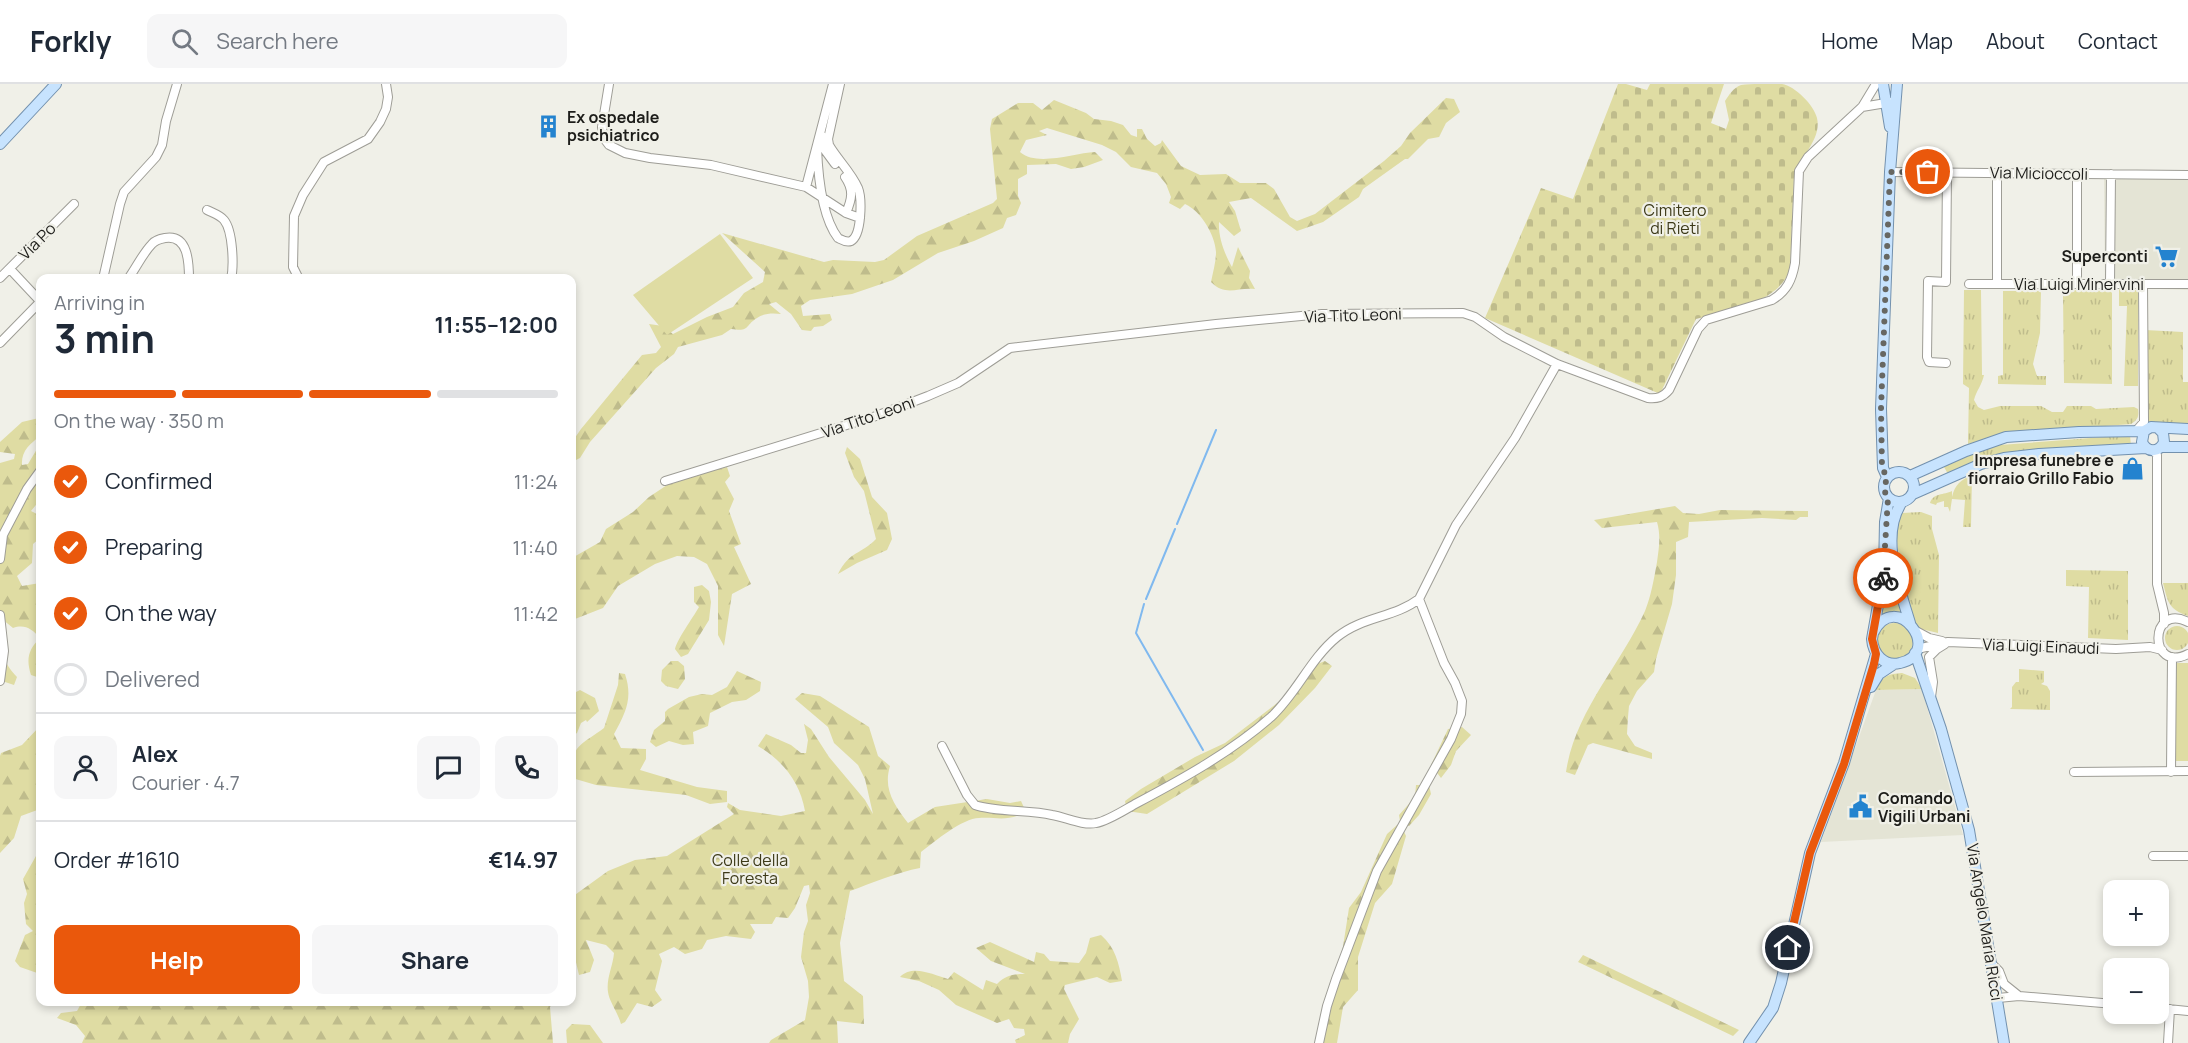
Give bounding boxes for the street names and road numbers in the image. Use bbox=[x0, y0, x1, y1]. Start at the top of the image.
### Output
street label: Via Micioccoli bbox=[1990, 161, 2088, 185]
street label: Via Po bbox=[14, 218, 60, 264]
street label: Via Luigi Minervini bbox=[2014, 273, 2144, 295]
street label: Via Tito Leoni bbox=[1304, 302, 1402, 328]
street label: Via Tito Leoni bbox=[818, 391, 918, 443]
street label: Via Luigi Einaudi bbox=[1982, 633, 2100, 659]
street label: Via Angelo Maria Ricci bbox=[1962, 842, 2008, 1002]

